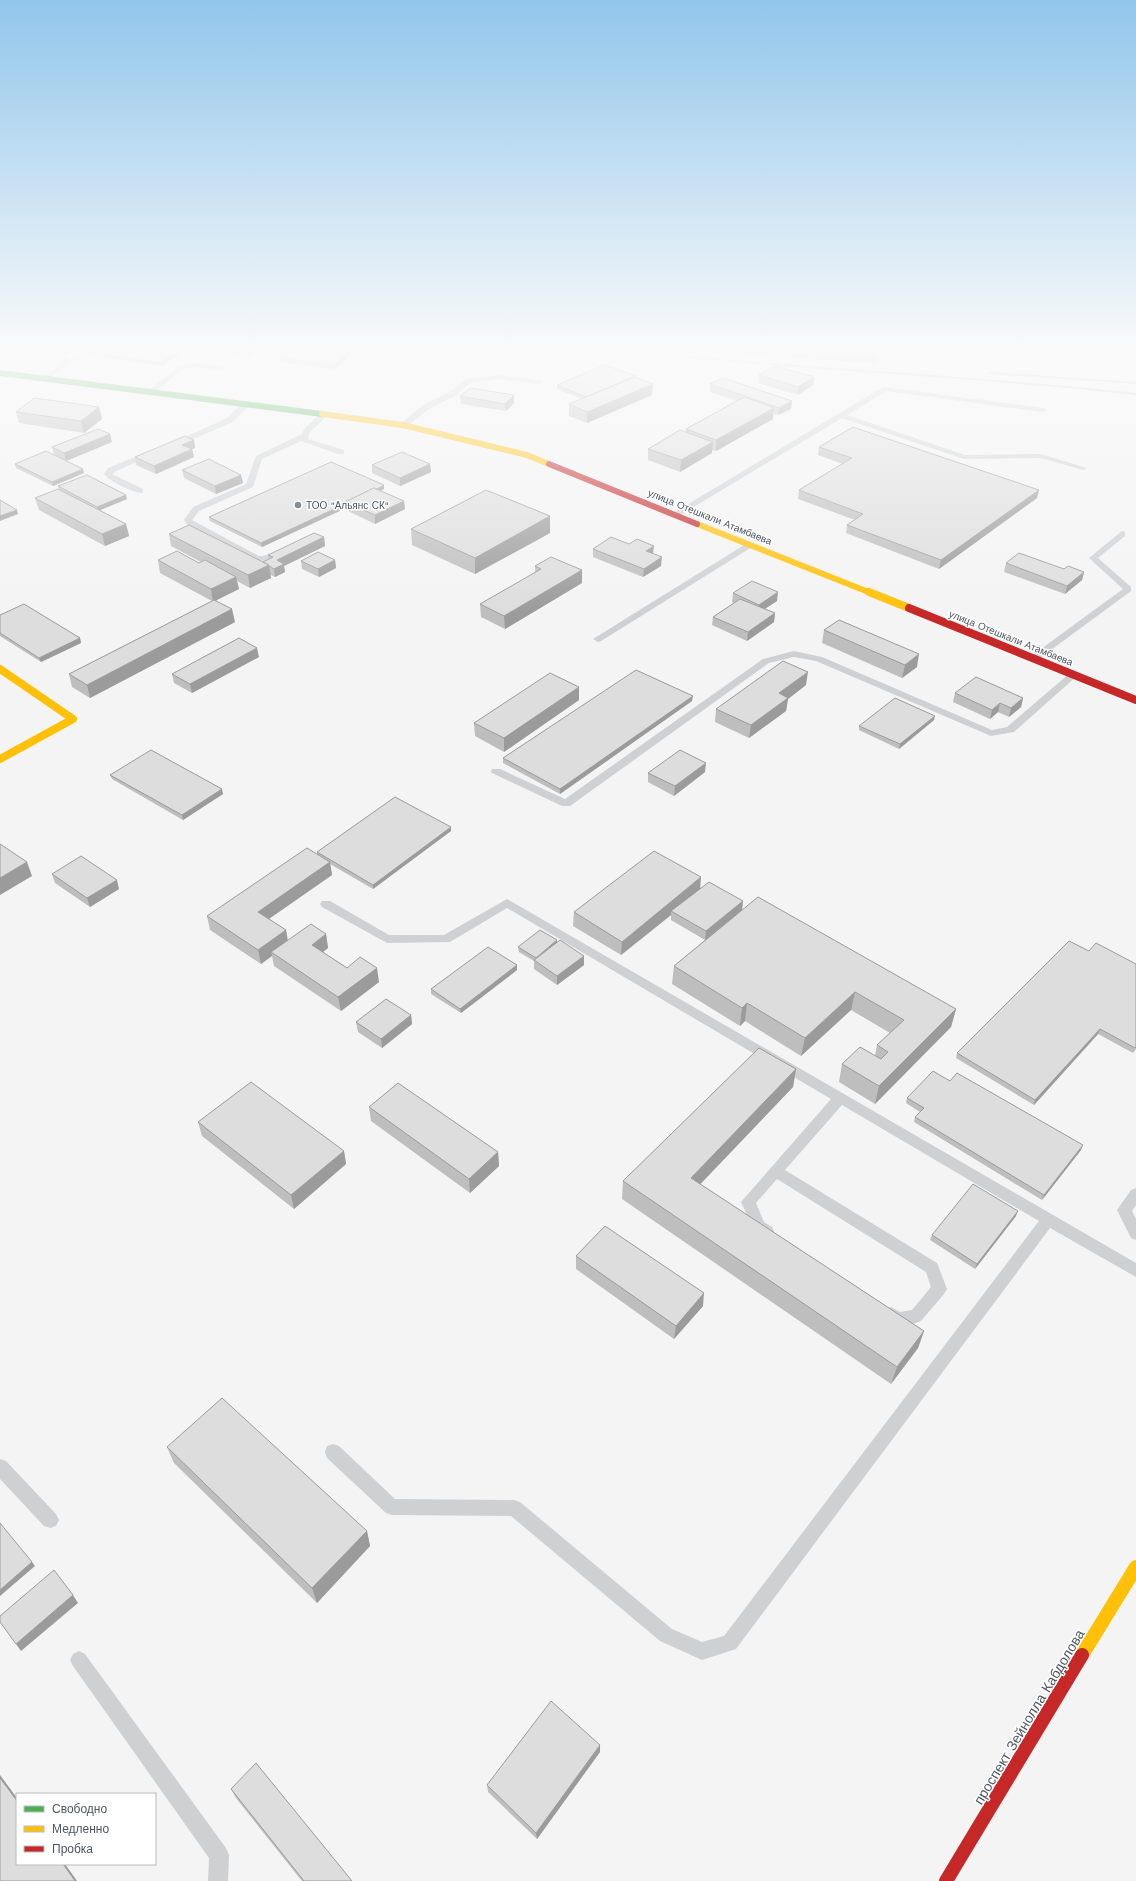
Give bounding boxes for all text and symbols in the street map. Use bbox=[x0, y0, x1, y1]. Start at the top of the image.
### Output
street label: улица Отешкали Атамбаева bbox=[647, 487, 774, 547]
marker: ТОО "Альянс СК" bbox=[293, 500, 303, 510]
place label: ТОО "Альянс СК" bbox=[306, 500, 389, 511]
street label: улица Отешкали Атамбаева bbox=[948, 608, 1075, 668]
street label: проспект Зейнолла Кабдолова bbox=[970, 1626, 1088, 1807]
legend bbox=[16, 1793, 156, 1865]
text: Свободно bbox=[52, 1802, 107, 1816]
text: Медленно bbox=[52, 1822, 109, 1836]
text: Пробка bbox=[52, 1842, 93, 1856]

